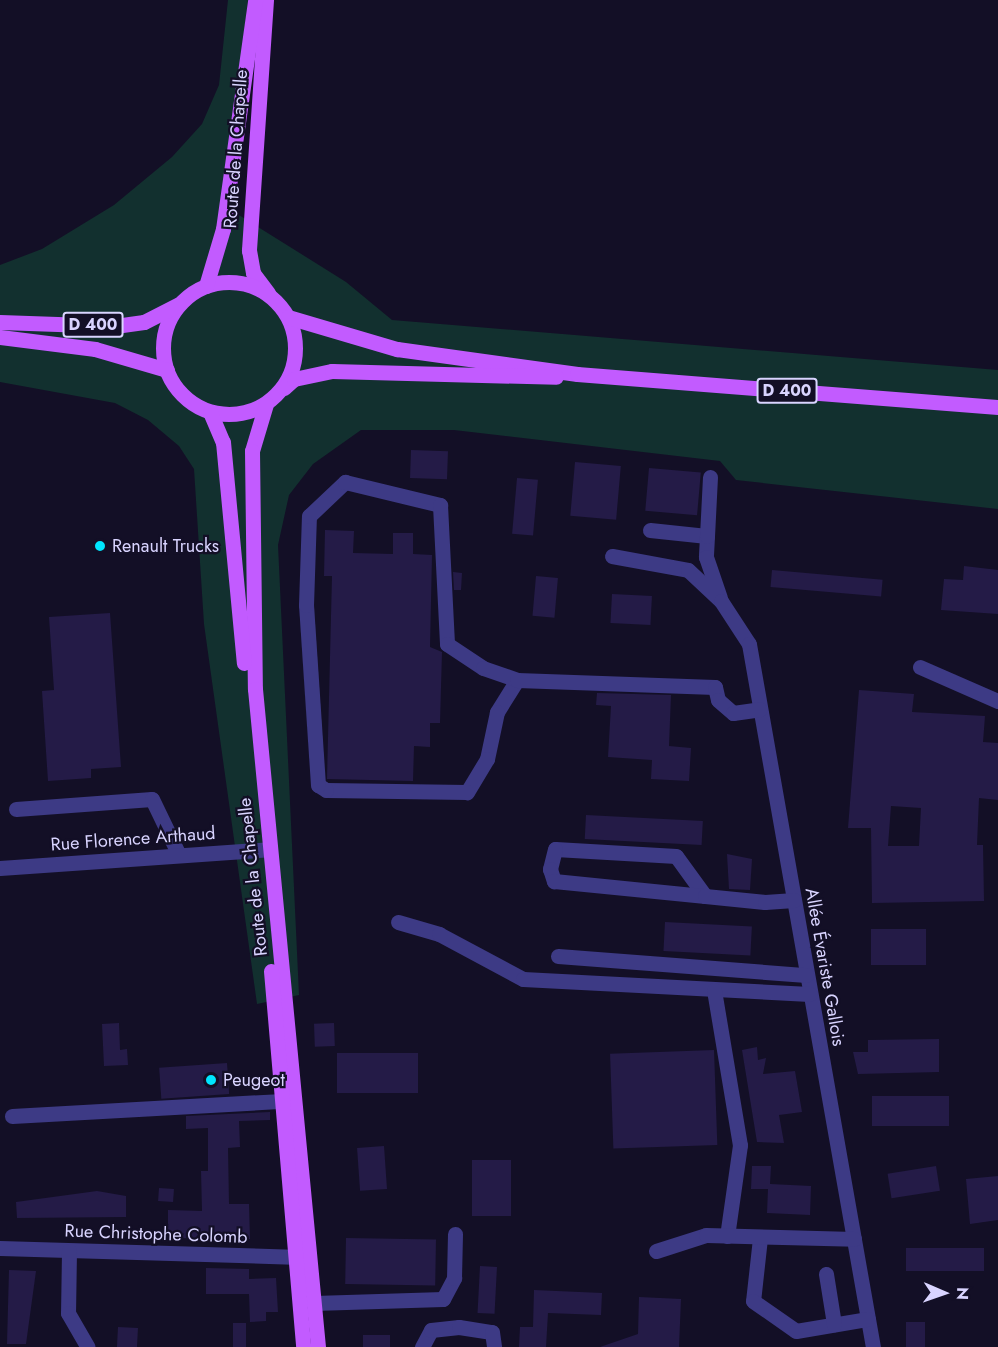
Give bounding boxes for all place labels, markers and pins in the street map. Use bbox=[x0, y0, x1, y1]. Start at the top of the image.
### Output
place label: Renault Trucks bbox=[112, 535, 219, 557]
marker: Renault Trucks bbox=[93, 539, 107, 553]
place label: Peugeot bbox=[223, 1069, 285, 1091]
marker: Peugeot bbox=[204, 1073, 218, 1087]

